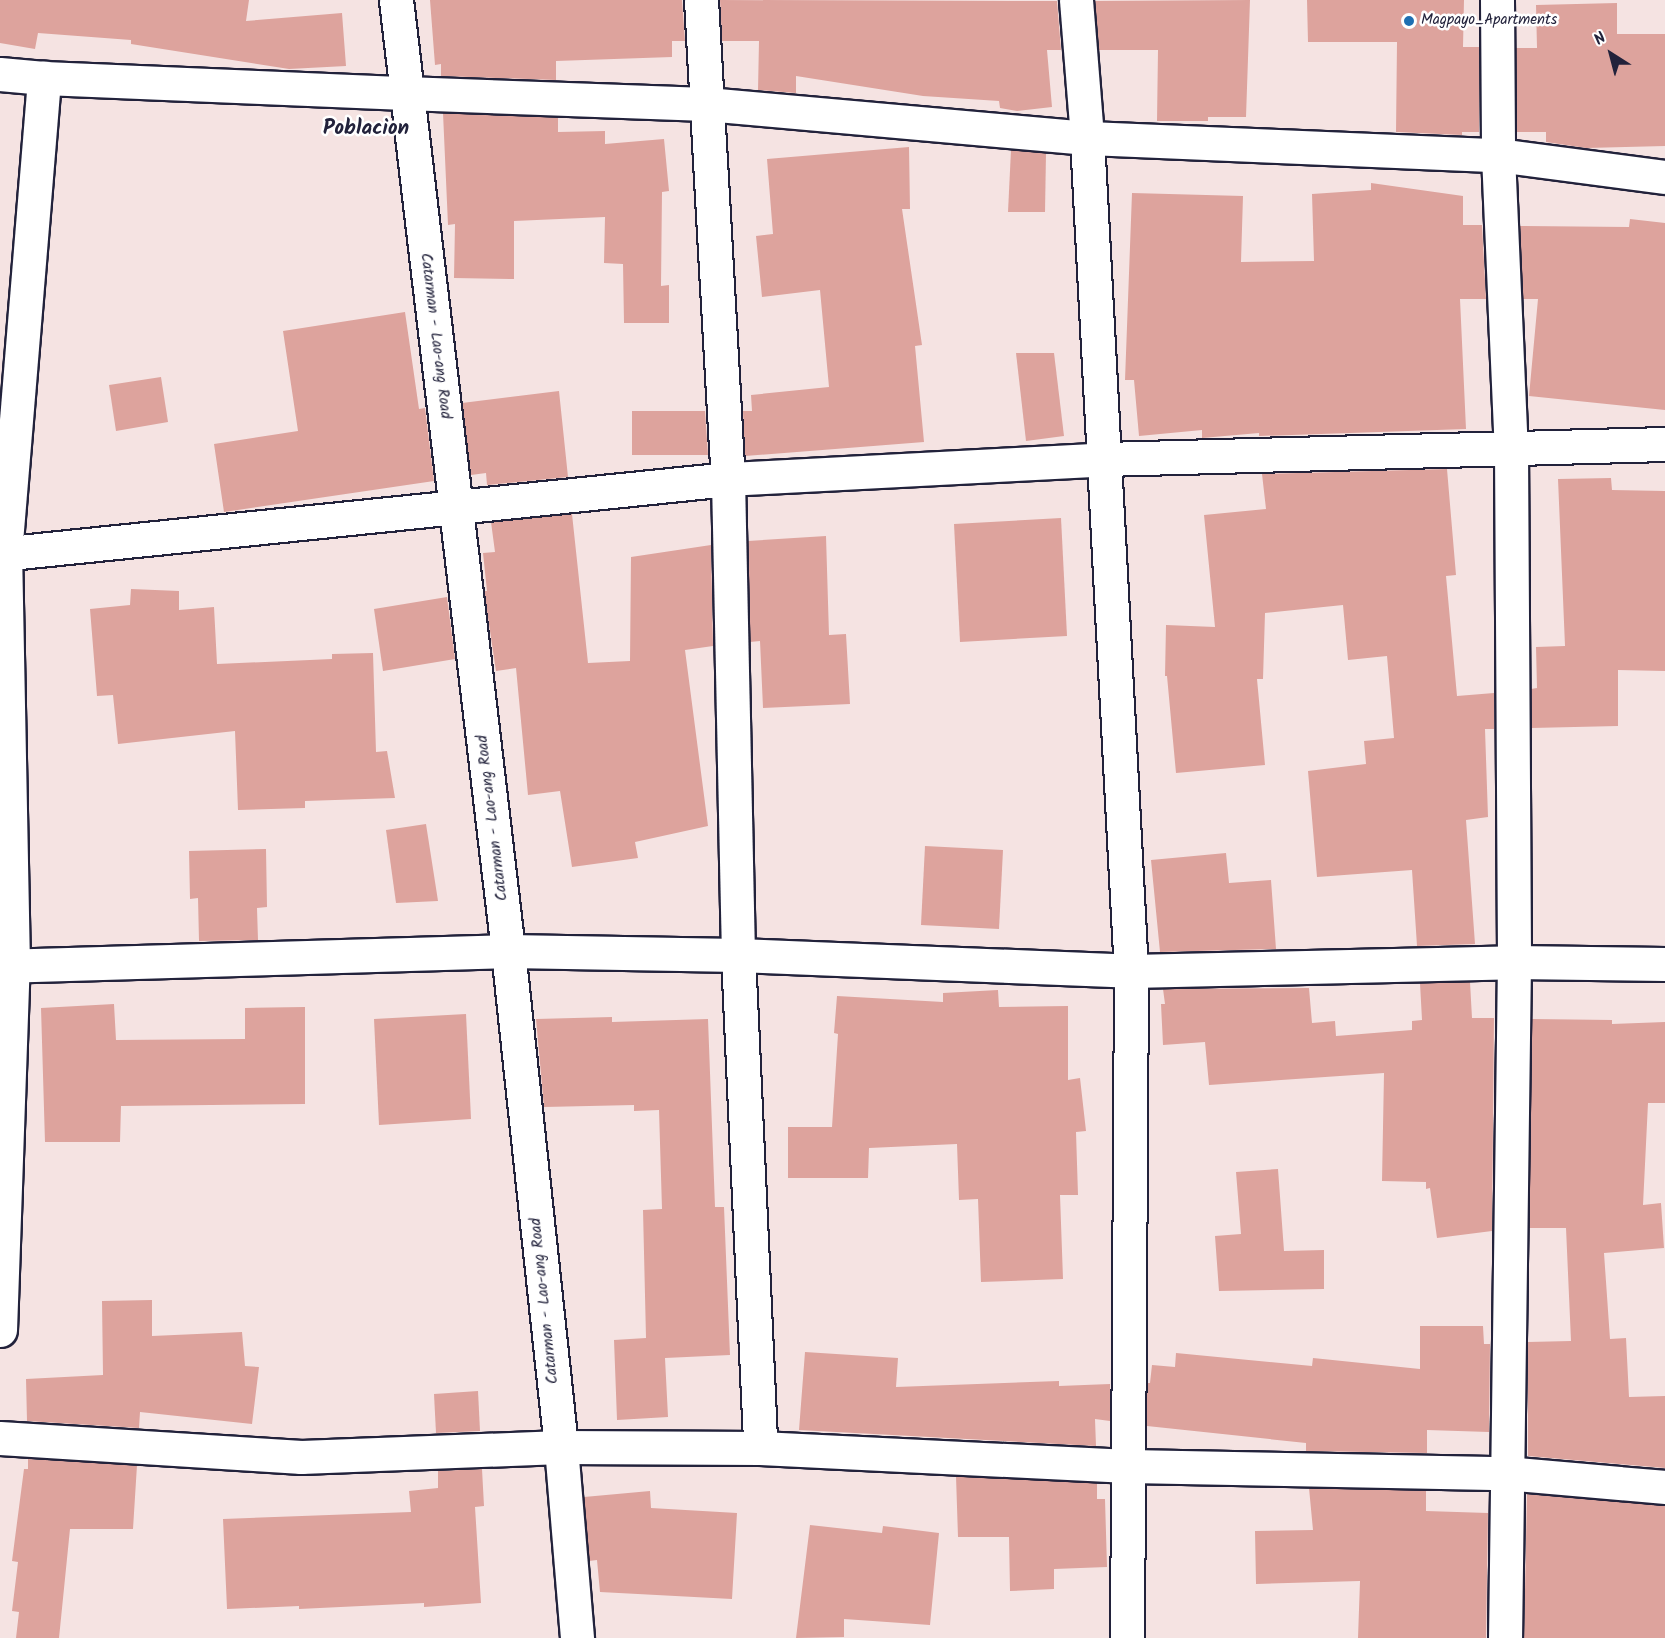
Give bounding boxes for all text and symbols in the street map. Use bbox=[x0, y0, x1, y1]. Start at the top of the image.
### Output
place label: Magpayo_Apartments bbox=[1421, 12, 1557, 30]
marker: Magpayo_Apartments bbox=[1402, 14, 1416, 28]
north arrow bbox=[1581, 24, 1641, 84]
text: N bbox=[1589, 26, 1612, 52]
district label: Poblacion bbox=[323, 116, 409, 142]
street label: Catarman - Lao-ang Road bbox=[416, 252, 454, 420]
street label: Catarman - Lao-ang Road bbox=[474, 734, 512, 902]
street label: Catarman - Lao-ang Road bbox=[527, 1217, 563, 1385]

